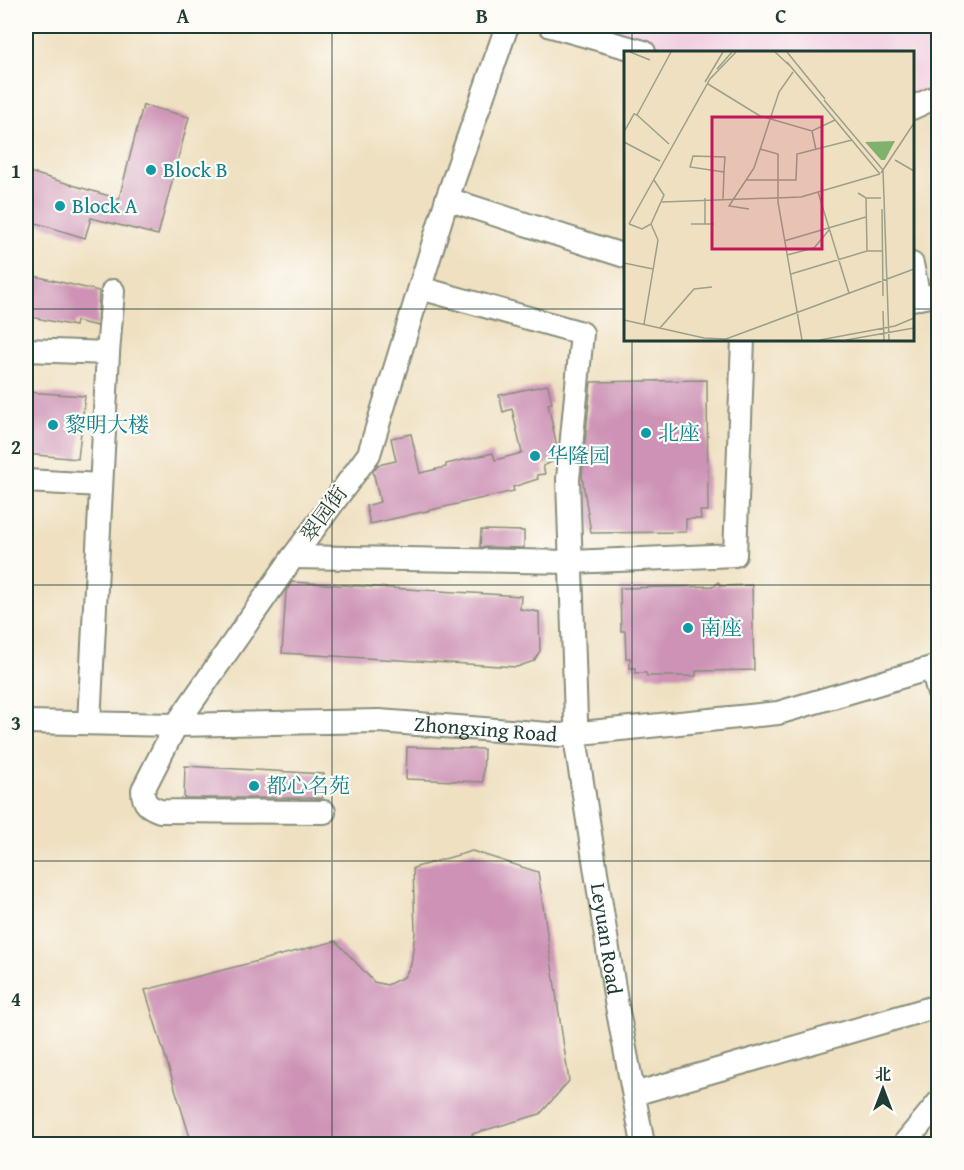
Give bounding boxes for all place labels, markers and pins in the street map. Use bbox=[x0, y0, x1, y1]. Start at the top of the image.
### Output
place label: Block B bbox=[163, 154, 228, 185]
marker: Block B bbox=[144, 163, 158, 177]
place label: Block A bbox=[72, 190, 138, 221]
marker: Block A bbox=[53, 199, 67, 213]
place label: 黎明大楼 bbox=[65, 409, 149, 440]
place label: 北座 bbox=[658, 417, 700, 448]
marker: 黎明大楼 bbox=[46, 418, 60, 432]
marker: 北座 bbox=[639, 426, 653, 440]
place label: 华隆园 bbox=[547, 440, 610, 471]
marker: 华隆园 bbox=[528, 449, 542, 463]
place label: 南座 bbox=[700, 612, 742, 643]
marker: 南座 bbox=[681, 621, 695, 635]
place label: 都心名苑 bbox=[266, 770, 350, 801]
marker: 都心名苑 bbox=[247, 779, 261, 793]

